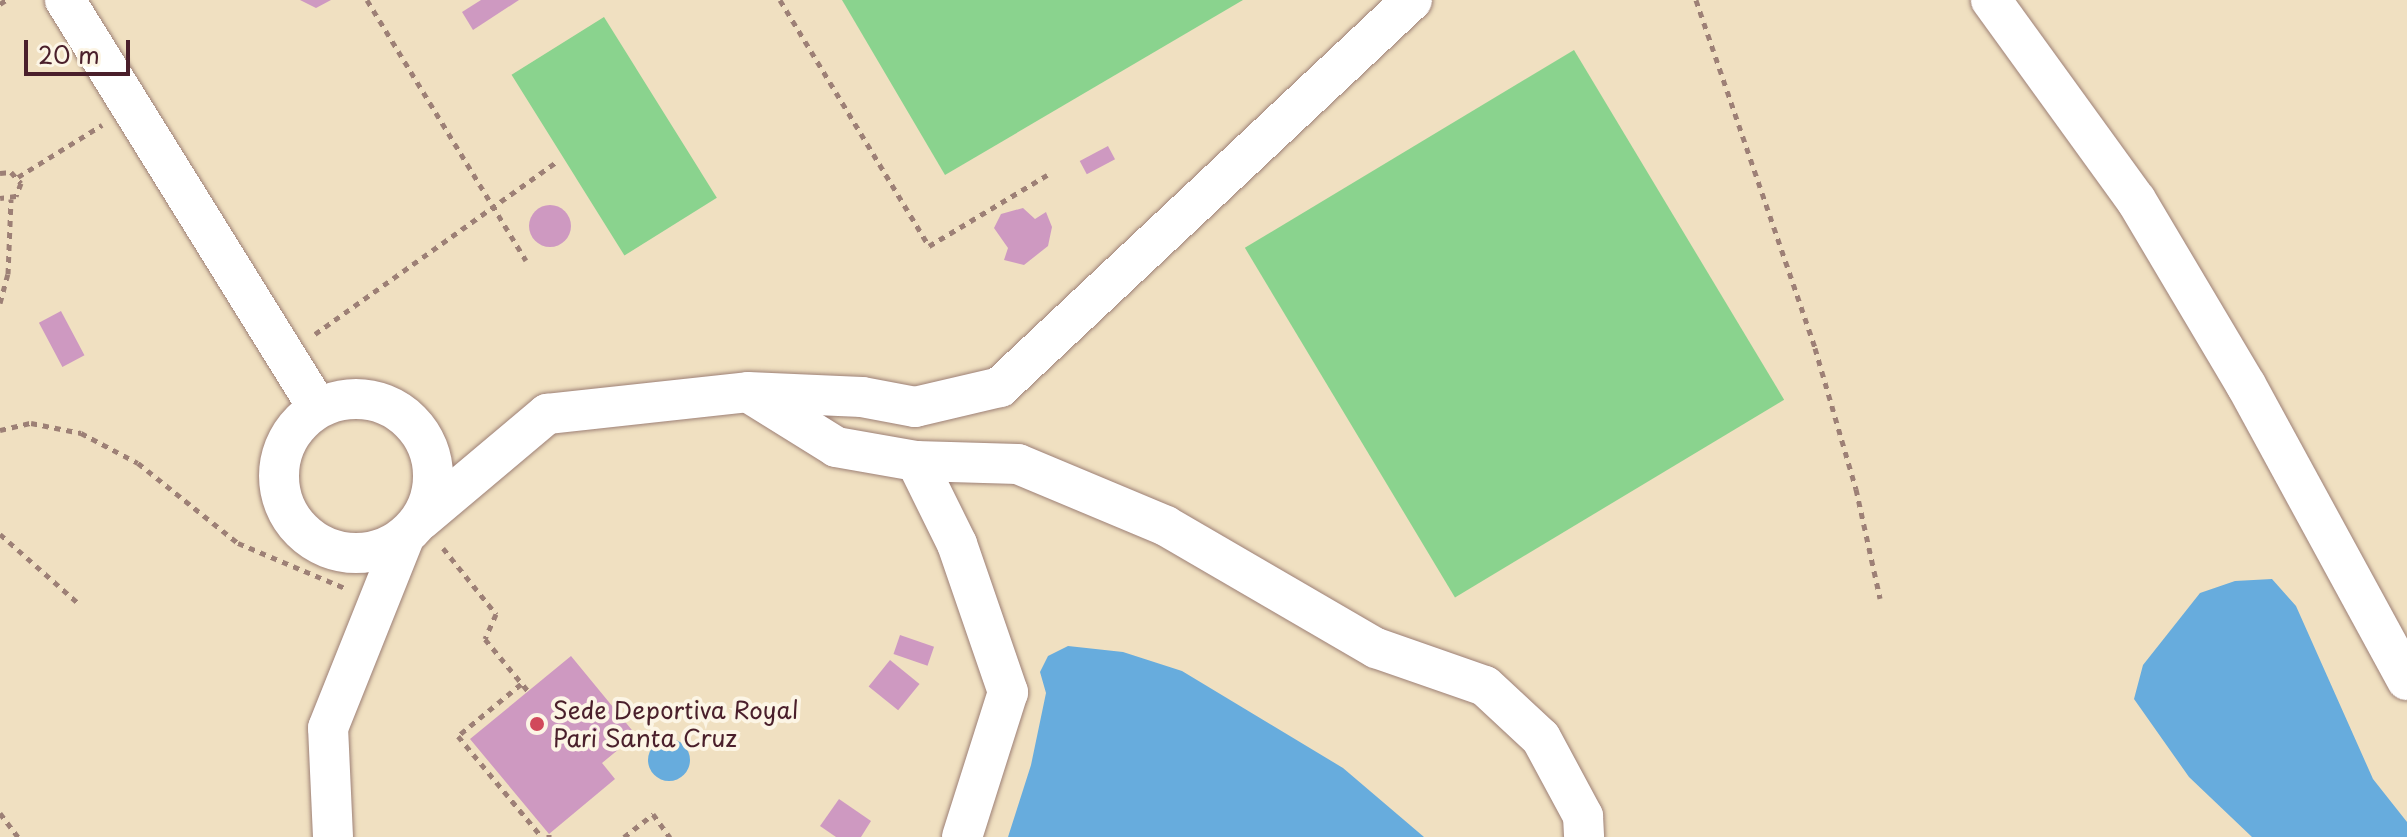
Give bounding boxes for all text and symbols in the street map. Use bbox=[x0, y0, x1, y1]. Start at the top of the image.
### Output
scale bar bbox=[28, 24, 134, 74]
text: 20 m bbox=[38, 36, 100, 72]
place label: Sede Deportiva Royal Pari Santa Cruz bbox=[553, 696, 803, 752]
marker: Sede Deportiva Royal Pari Santa Cruz bbox=[528, 715, 546, 733]

